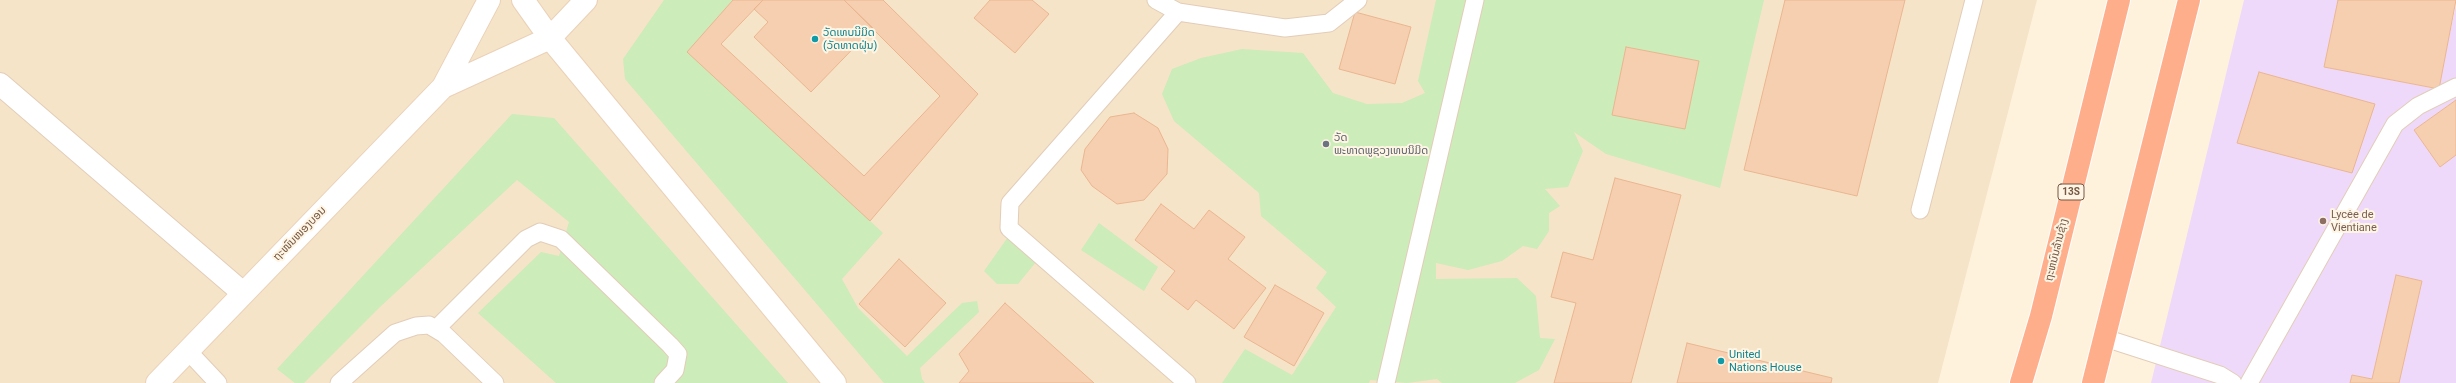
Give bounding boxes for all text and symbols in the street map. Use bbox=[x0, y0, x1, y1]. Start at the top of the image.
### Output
place label: ວັດເທບນີມິດ (ວັດທາດຝຸ່ນ) bbox=[823, 26, 877, 52]
marker: ວັດເທບນີມິດ (ວັດທາດຝຸ່ນ) bbox=[810, 34, 820, 44]
place label: ວັດ ພະທາດພູຊວງເທບນິມິດ bbox=[1334, 131, 1428, 157]
marker: ວັດ ພະທາດພູຊວງເທບນິມິດ bbox=[1321, 139, 1331, 149]
road number: 13S bbox=[2058, 184, 2084, 200]
street label: ຖະໜົນໜອງບອນ bbox=[271, 204, 329, 264]
place label: Lycėe de Vientiane bbox=[2331, 208, 2377, 234]
marker: Lycėe de Vientiane bbox=[2318, 216, 2328, 226]
street label: ຖະຫນົນລ້ານຊ້າງ bbox=[2043, 217, 2071, 283]
place label: United Nations House bbox=[1729, 348, 1802, 374]
marker: United Nations House bbox=[1716, 356, 1726, 366]

